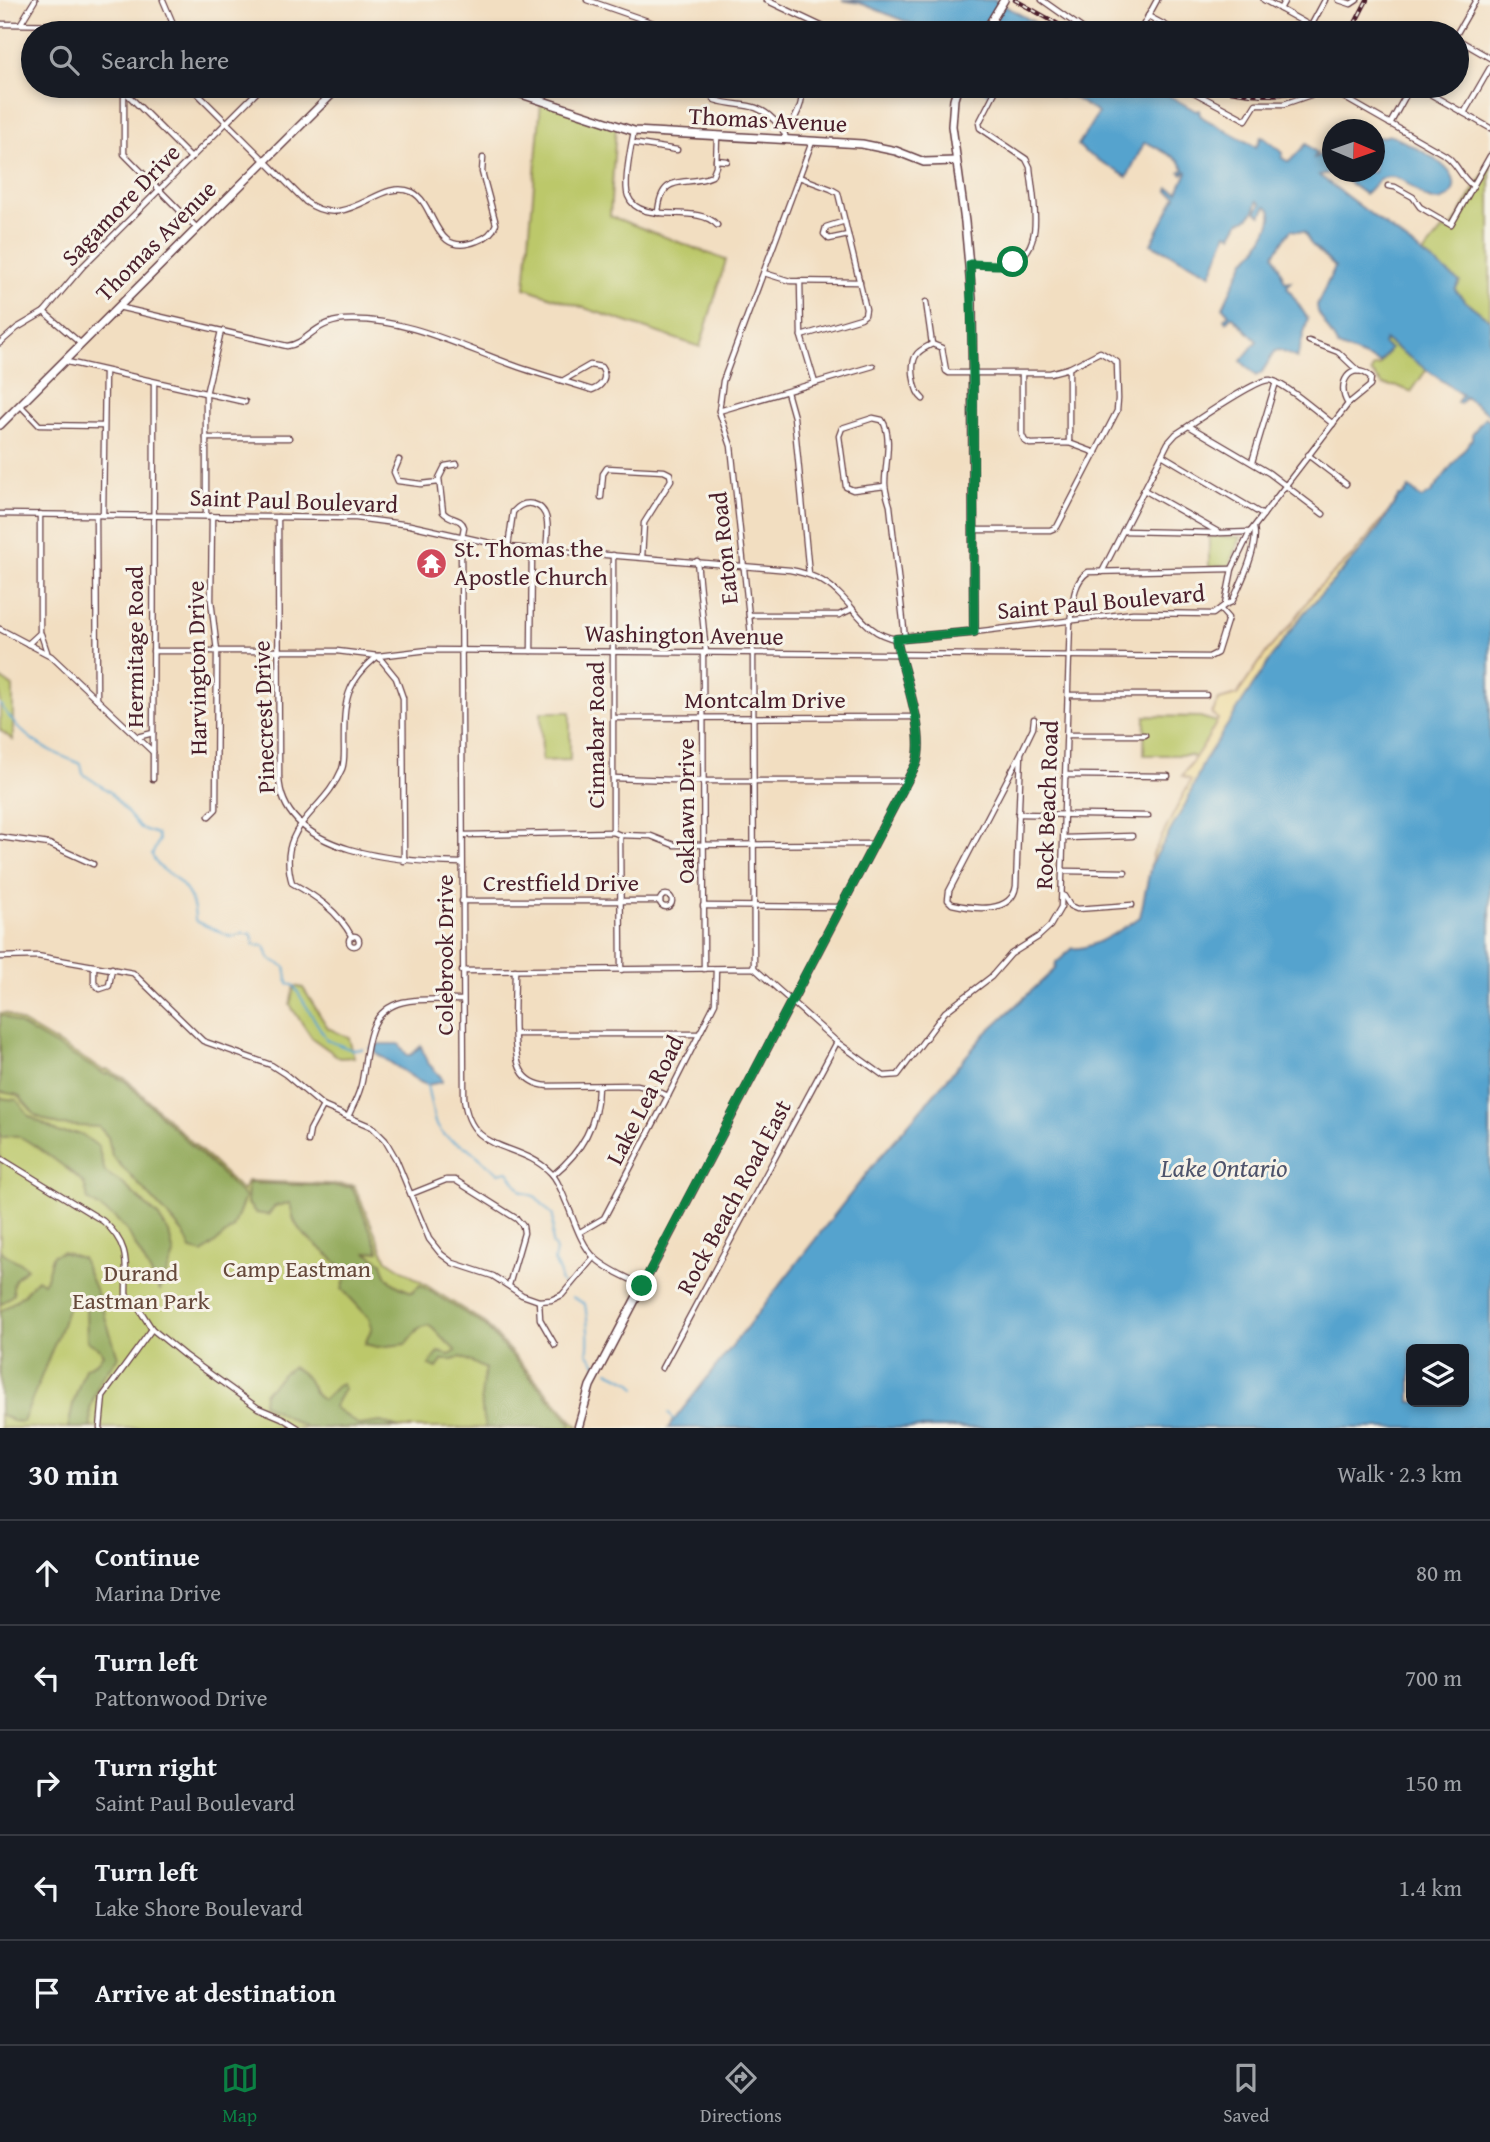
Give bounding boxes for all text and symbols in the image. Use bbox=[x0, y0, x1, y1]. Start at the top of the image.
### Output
search box bbox=[21, 21, 1469, 98]
text: Search here bbox=[101, 40, 229, 79]
icon: search bbox=[45, 41, 83, 79]
street label: Thomas Avenue bbox=[688, 98, 848, 141]
north arrow bbox=[1322, 119, 1385, 182]
street label: Sagamore Drive bbox=[53, 136, 188, 274]
street label: Thomas Avenue bbox=[87, 172, 224, 309]
route start bbox=[997, 246, 1028, 277]
street label: Saint Paul Boulevard bbox=[189, 479, 399, 522]
street label: Eaton Road bbox=[700, 490, 747, 606]
place label: St. Thomas the Apostle Church bbox=[454, 531, 608, 594]
temple icon: St. Thomas the Apostle Church bbox=[414, 546, 448, 580]
street label: Hermitage Road bbox=[117, 566, 152, 728]
street label: Saint Paul Boulevard bbox=[996, 575, 1206, 628]
street label: Harvington Drive bbox=[177, 580, 216, 756]
street label: Washington Avenue bbox=[584, 615, 784, 654]
street label: Pinecrest Drive bbox=[243, 640, 284, 794]
street label: Cinnabar Road bbox=[578, 661, 613, 809]
street label: Montcalm Drive bbox=[684, 682, 846, 717]
street label: Rock Beach Road bbox=[1026, 720, 1067, 890]
street label: Oaklawn Drive bbox=[668, 738, 703, 884]
street label: Crestfield Drive bbox=[483, 865, 639, 900]
street label: Colebrook Drive bbox=[427, 874, 462, 1036]
street label: Lake Lea Road bbox=[597, 1029, 692, 1171]
street label: Rock Beach Road East bbox=[667, 1093, 800, 1300]
water label: Lake Ontario bbox=[1160, 1148, 1287, 1187]
park label: Camp Eastman bbox=[223, 1251, 372, 1286]
park label: Durand Eastman Park bbox=[72, 1255, 211, 1318]
route end bbox=[626, 1270, 657, 1301]
map controls bbox=[1406, 1344, 1469, 1407]
button: layers bbox=[1406, 1344, 1469, 1407]
text: 30 min bbox=[28, 1452, 118, 1496]
text: Walk · 2.3 km bbox=[1337, 1457, 1462, 1490]
text: Continue bbox=[95, 1537, 200, 1576]
icon: ahead bbox=[28, 1554, 66, 1592]
text: 80 m bbox=[1416, 1556, 1462, 1589]
text: Marina Drive bbox=[95, 1576, 221, 1609]
text: Turn left bbox=[95, 1642, 198, 1681]
icon: left bbox=[28, 1659, 66, 1697]
text: 700 m bbox=[1405, 1661, 1462, 1694]
text: Pattonwood Drive bbox=[95, 1681, 268, 1714]
text: Turn right bbox=[95, 1747, 217, 1786]
icon: right bbox=[28, 1764, 66, 1802]
text: 150 m bbox=[1405, 1766, 1462, 1799]
text: Saint Paul Boulevard bbox=[95, 1786, 295, 1819]
text: Turn left bbox=[95, 1852, 198, 1891]
icon: left bbox=[28, 1869, 66, 1907]
text: 1.4 km bbox=[1399, 1871, 1462, 1904]
text: Lake Shore Boulevard bbox=[95, 1891, 303, 1924]
text: Arrive at destination bbox=[95, 1973, 336, 2012]
icon: arrive bbox=[28, 1974, 66, 2012]
tab: Map bbox=[221, 2059, 259, 2129]
tab: Directions bbox=[700, 2059, 782, 2129]
tab: Saved bbox=[1223, 2059, 1269, 2129]

